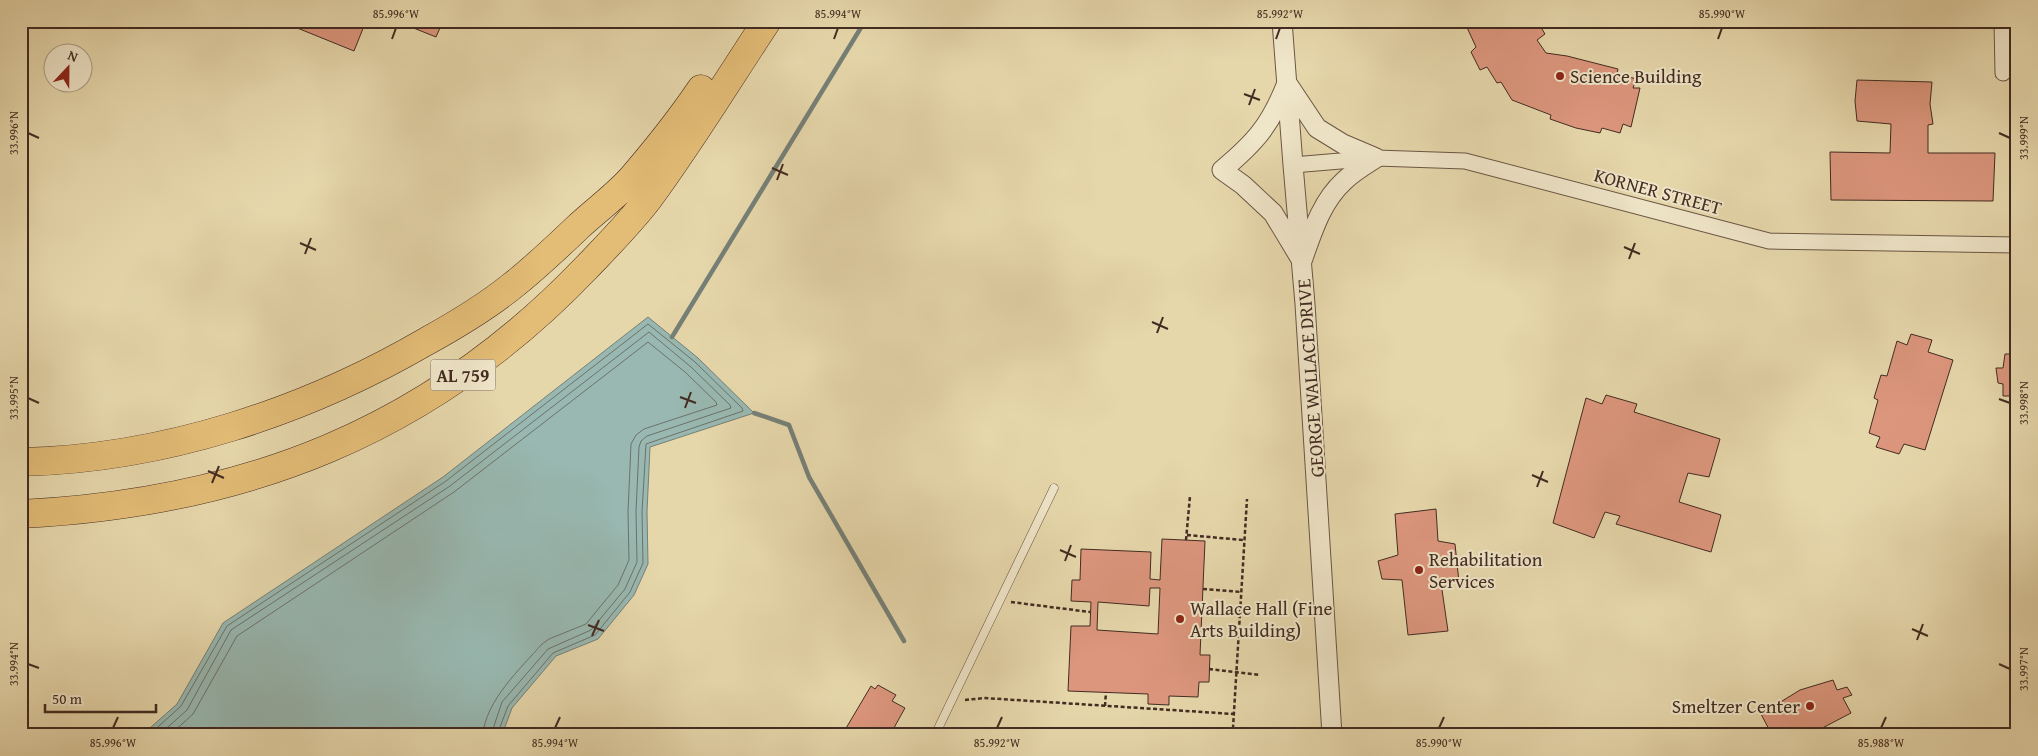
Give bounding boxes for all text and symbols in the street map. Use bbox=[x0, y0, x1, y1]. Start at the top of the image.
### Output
text: 85.996°W bbox=[373, 5, 420, 22]
text: 85.994°W bbox=[815, 5, 862, 22]
text: 85.992°W bbox=[1257, 5, 1304, 22]
text: 85.990°W bbox=[1699, 5, 1746, 22]
north arrow bbox=[42, 42, 92, 92]
text: N bbox=[65, 45, 82, 67]
place label: Science Building bbox=[1570, 62, 1702, 90]
marker: Science Building bbox=[1554, 70, 1566, 82]
text: 33.996°N bbox=[5, 111, 22, 155]
text: 33.999°N bbox=[2015, 116, 2032, 160]
street label: KORNER STREET bbox=[1591, 161, 1725, 222]
street label: GEORGE WALLACE DRIVE bbox=[1289, 278, 1331, 478]
road number: AL 759 bbox=[430, 360, 496, 390]
text: 33.995°N bbox=[5, 376, 22, 420]
text: 33.998°N bbox=[2015, 381, 2032, 425]
place label: Rehabilitation Services bbox=[1429, 545, 1543, 595]
marker: Rehabilitation Services bbox=[1413, 564, 1425, 576]
place label: Wallace Hall (Fine Arts Building) bbox=[1190, 594, 1332, 644]
marker: Wallace Hall (Fine Arts Building) bbox=[1174, 613, 1186, 625]
text: 33.994°N bbox=[5, 642, 22, 686]
text: 33.997°N bbox=[2015, 647, 2032, 691]
scale bar bbox=[45, 681, 156, 713]
text: 50 m bbox=[52, 688, 83, 709]
place label: Smeltzer Center bbox=[1672, 692, 1800, 720]
marker: Smeltzer Center bbox=[1804, 700, 1816, 712]
text: 85.996°W bbox=[90, 734, 137, 751]
text: 85.994°W bbox=[532, 734, 579, 751]
text: 85.992°W bbox=[974, 734, 1021, 751]
text: 85.990°W bbox=[1416, 734, 1463, 751]
text: 85.988°W bbox=[1858, 734, 1905, 751]

